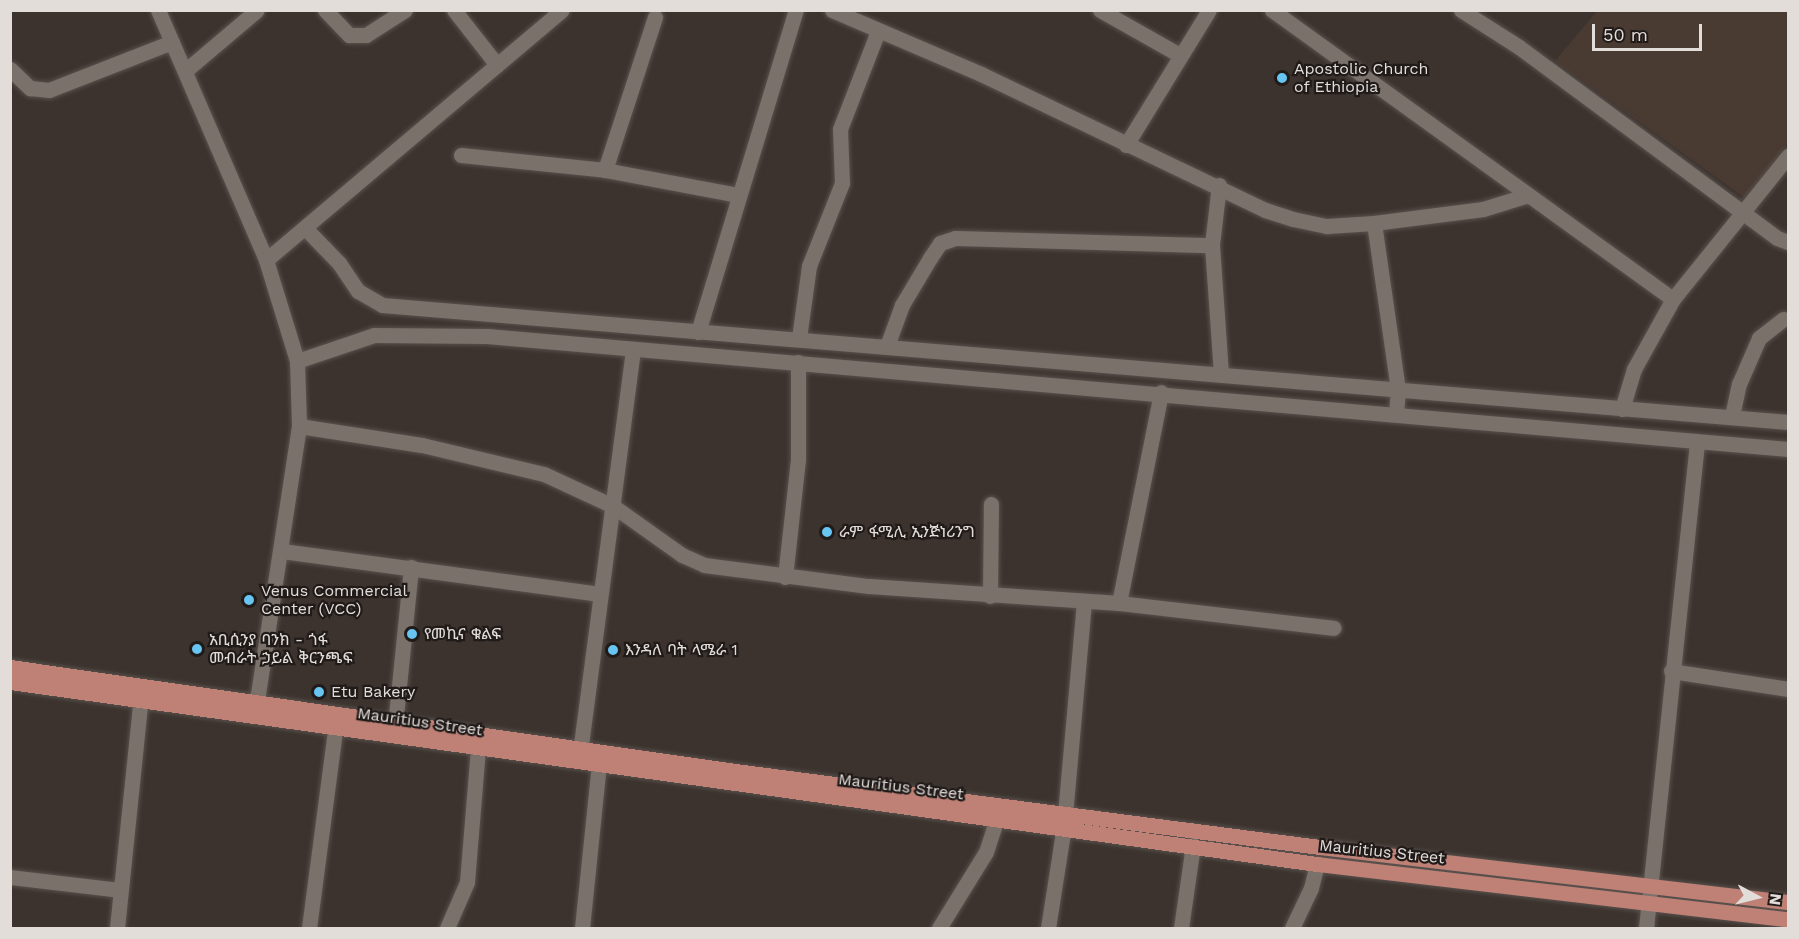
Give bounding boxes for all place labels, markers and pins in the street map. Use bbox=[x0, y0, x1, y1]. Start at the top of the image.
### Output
place label: Apostolic Church of Ethiopia bbox=[1294, 59, 1428, 97]
marker: Apostolic Church of Ethiopia bbox=[1275, 71, 1289, 85]
place label: ራም ፋሚሊ ኢንጅነሪንግ bbox=[839, 522, 975, 542]
marker: ራም ፋሚሊ ኢንጅነሪንግ bbox=[820, 525, 834, 539]
place label: Venus Commercial Center (VCC) bbox=[261, 581, 407, 619]
marker: Venus Commercial Center (VCC) bbox=[242, 593, 256, 607]
place label: የመኪና ቁልፍ bbox=[424, 624, 501, 644]
marker: የመኪና ቁልፍ bbox=[405, 627, 419, 641]
place label: አቢሲንያ ባንክ - ጎፋ መብራት ኃይል ቅርንጫፍ bbox=[209, 630, 352, 668]
place label: እንዳለ ባት ላሜራ 1 bbox=[625, 640, 738, 660]
marker: አቢሲንያ ባንክ - ጎፋ መብራት ኃይል ቅርንጫፍ bbox=[190, 642, 204, 656]
marker: እንዳለ ባት ላሜራ 1 bbox=[606, 643, 620, 657]
place label: Etu Bakery bbox=[331, 682, 415, 702]
marker: Etu Bakery bbox=[312, 685, 326, 699]

